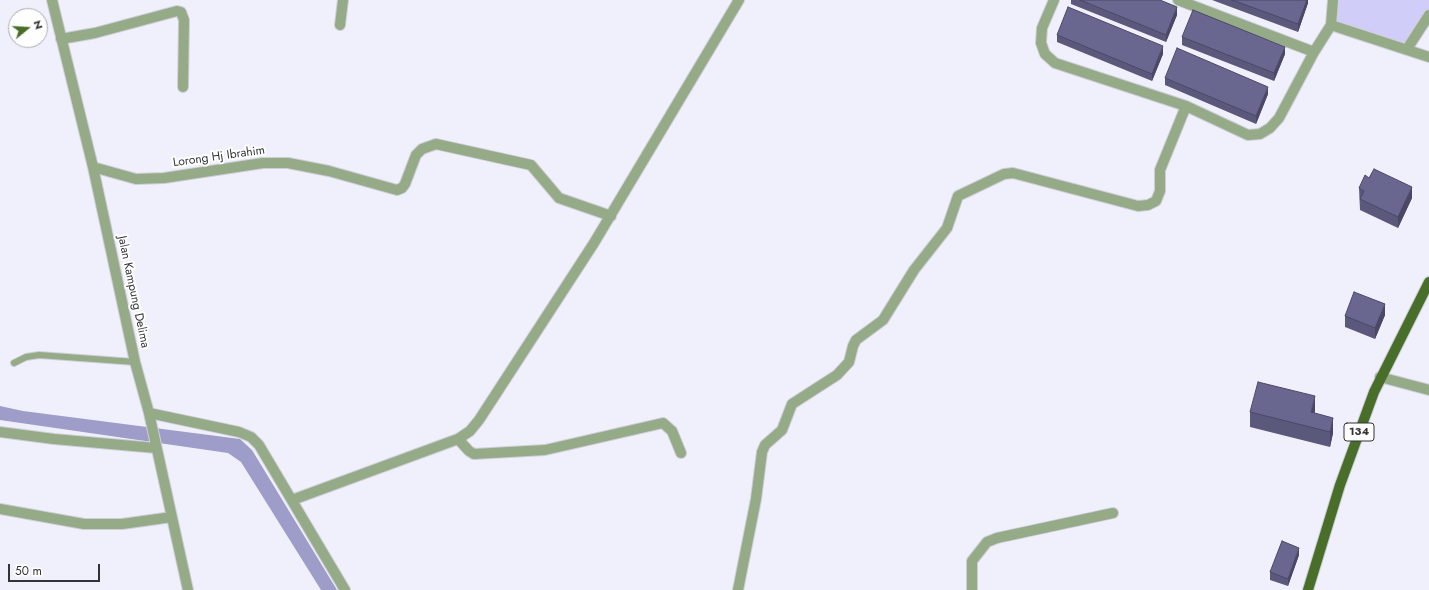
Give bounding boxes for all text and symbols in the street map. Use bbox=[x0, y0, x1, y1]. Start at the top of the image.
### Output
north arrow bbox=[8, 8, 48, 48]
text: N bbox=[30, 18, 47, 31]
street label: Lorong Hj Ibrahim bbox=[172, 143, 266, 171]
street label: Jalan Kampung Delima bbox=[114, 235, 152, 349]
road number: 134 bbox=[1344, 423, 1374, 441]
scale bar bbox=[10, 556, 102, 582]
text: 50 m bbox=[15, 562, 42, 580]

